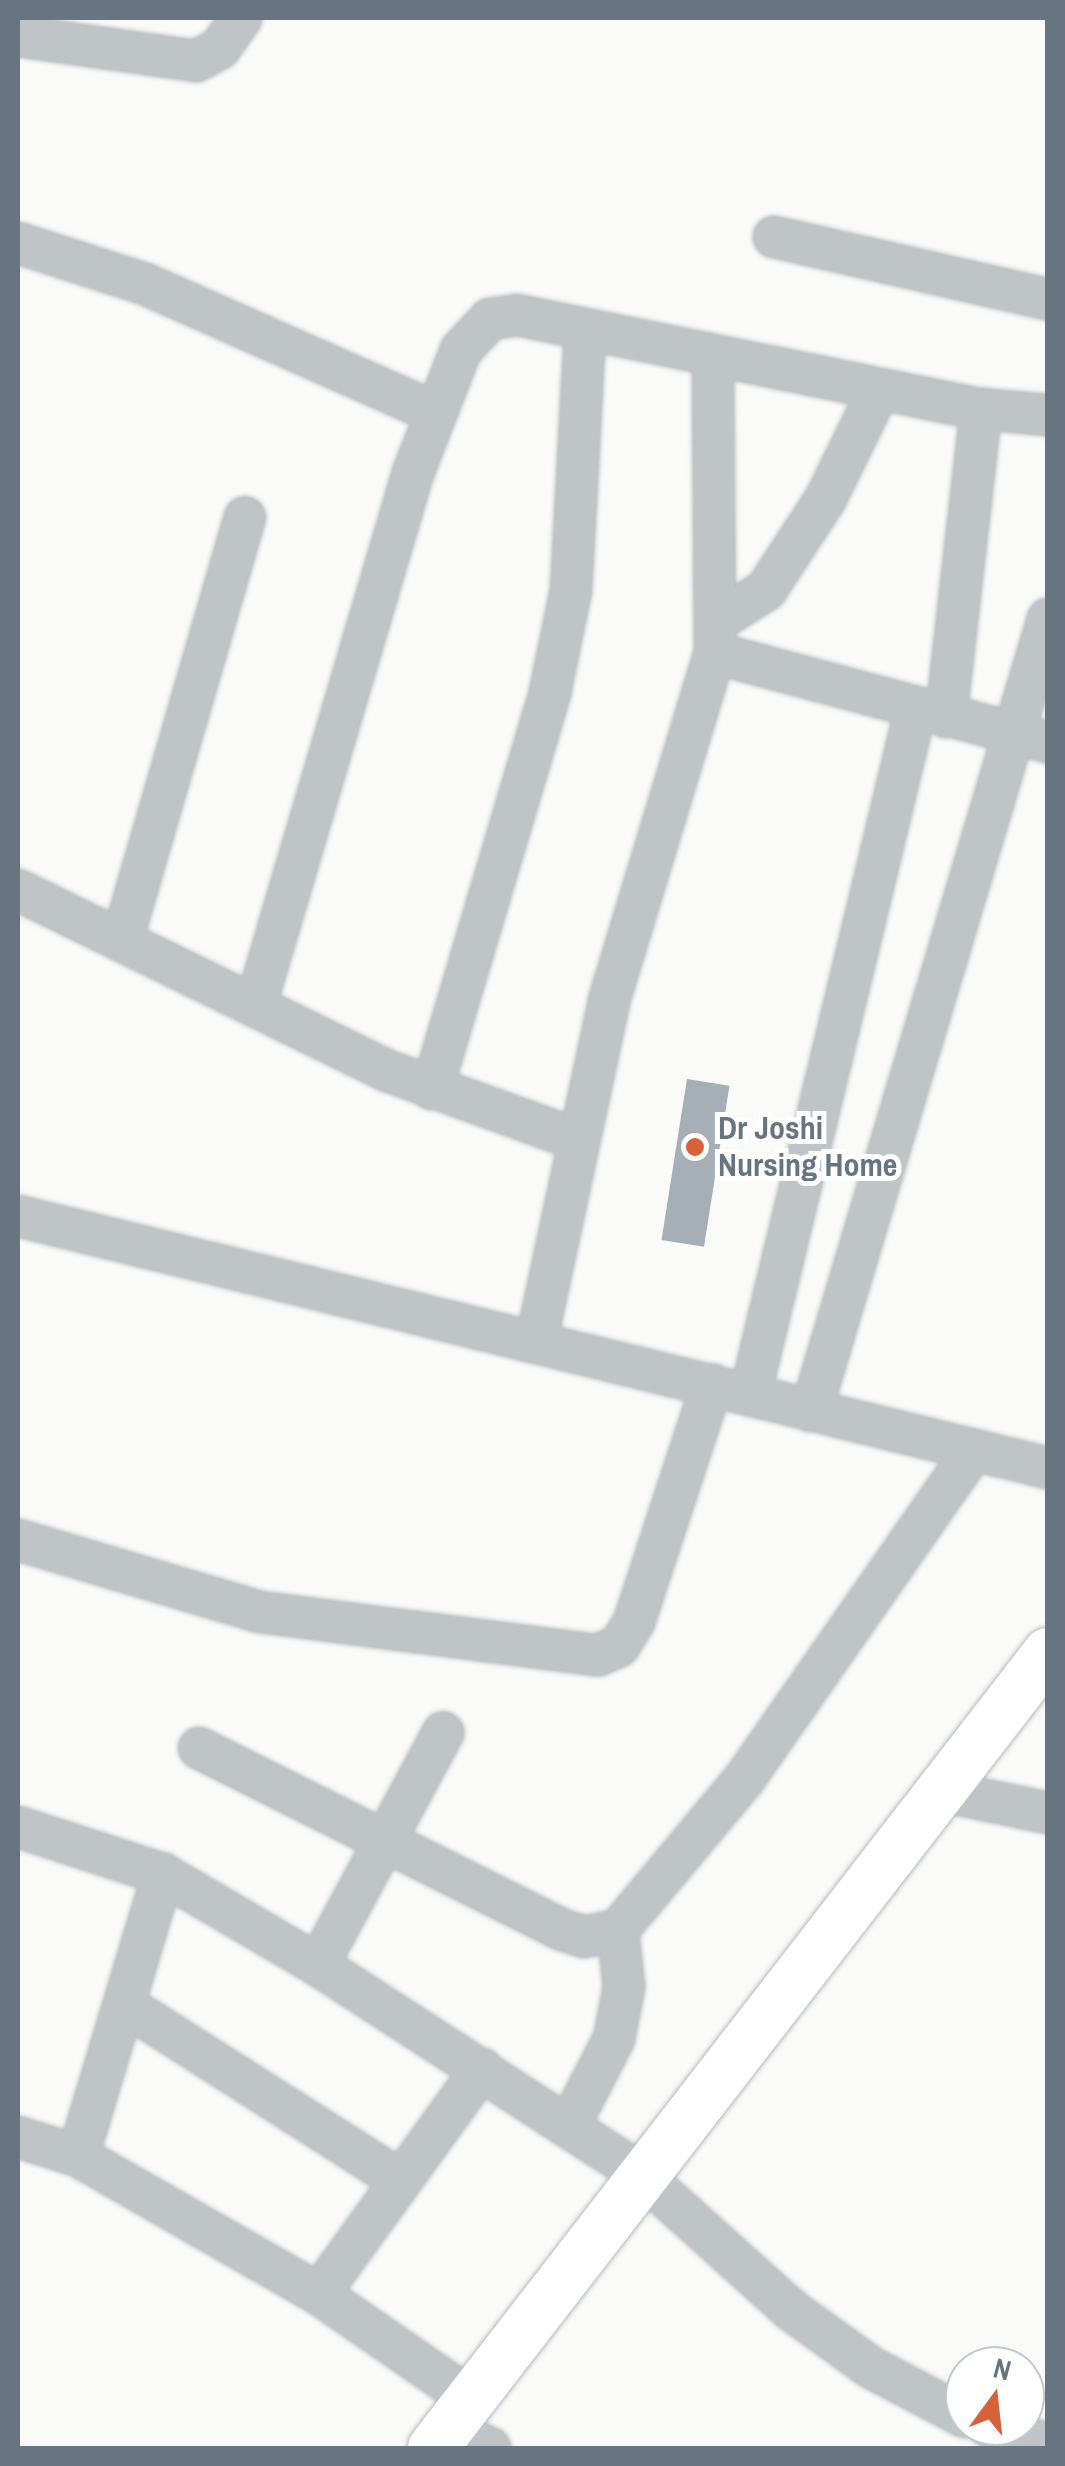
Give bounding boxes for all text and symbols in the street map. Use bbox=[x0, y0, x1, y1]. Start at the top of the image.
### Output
place label: Dr Joshi Nursing Home bbox=[718, 1110, 897, 1185]
marker: Dr Joshi Nursing Home bbox=[682, 1134, 708, 1160]
north arrow bbox=[945, 2346, 1045, 2446]
text: N bbox=[989, 2348, 1015, 2389]

